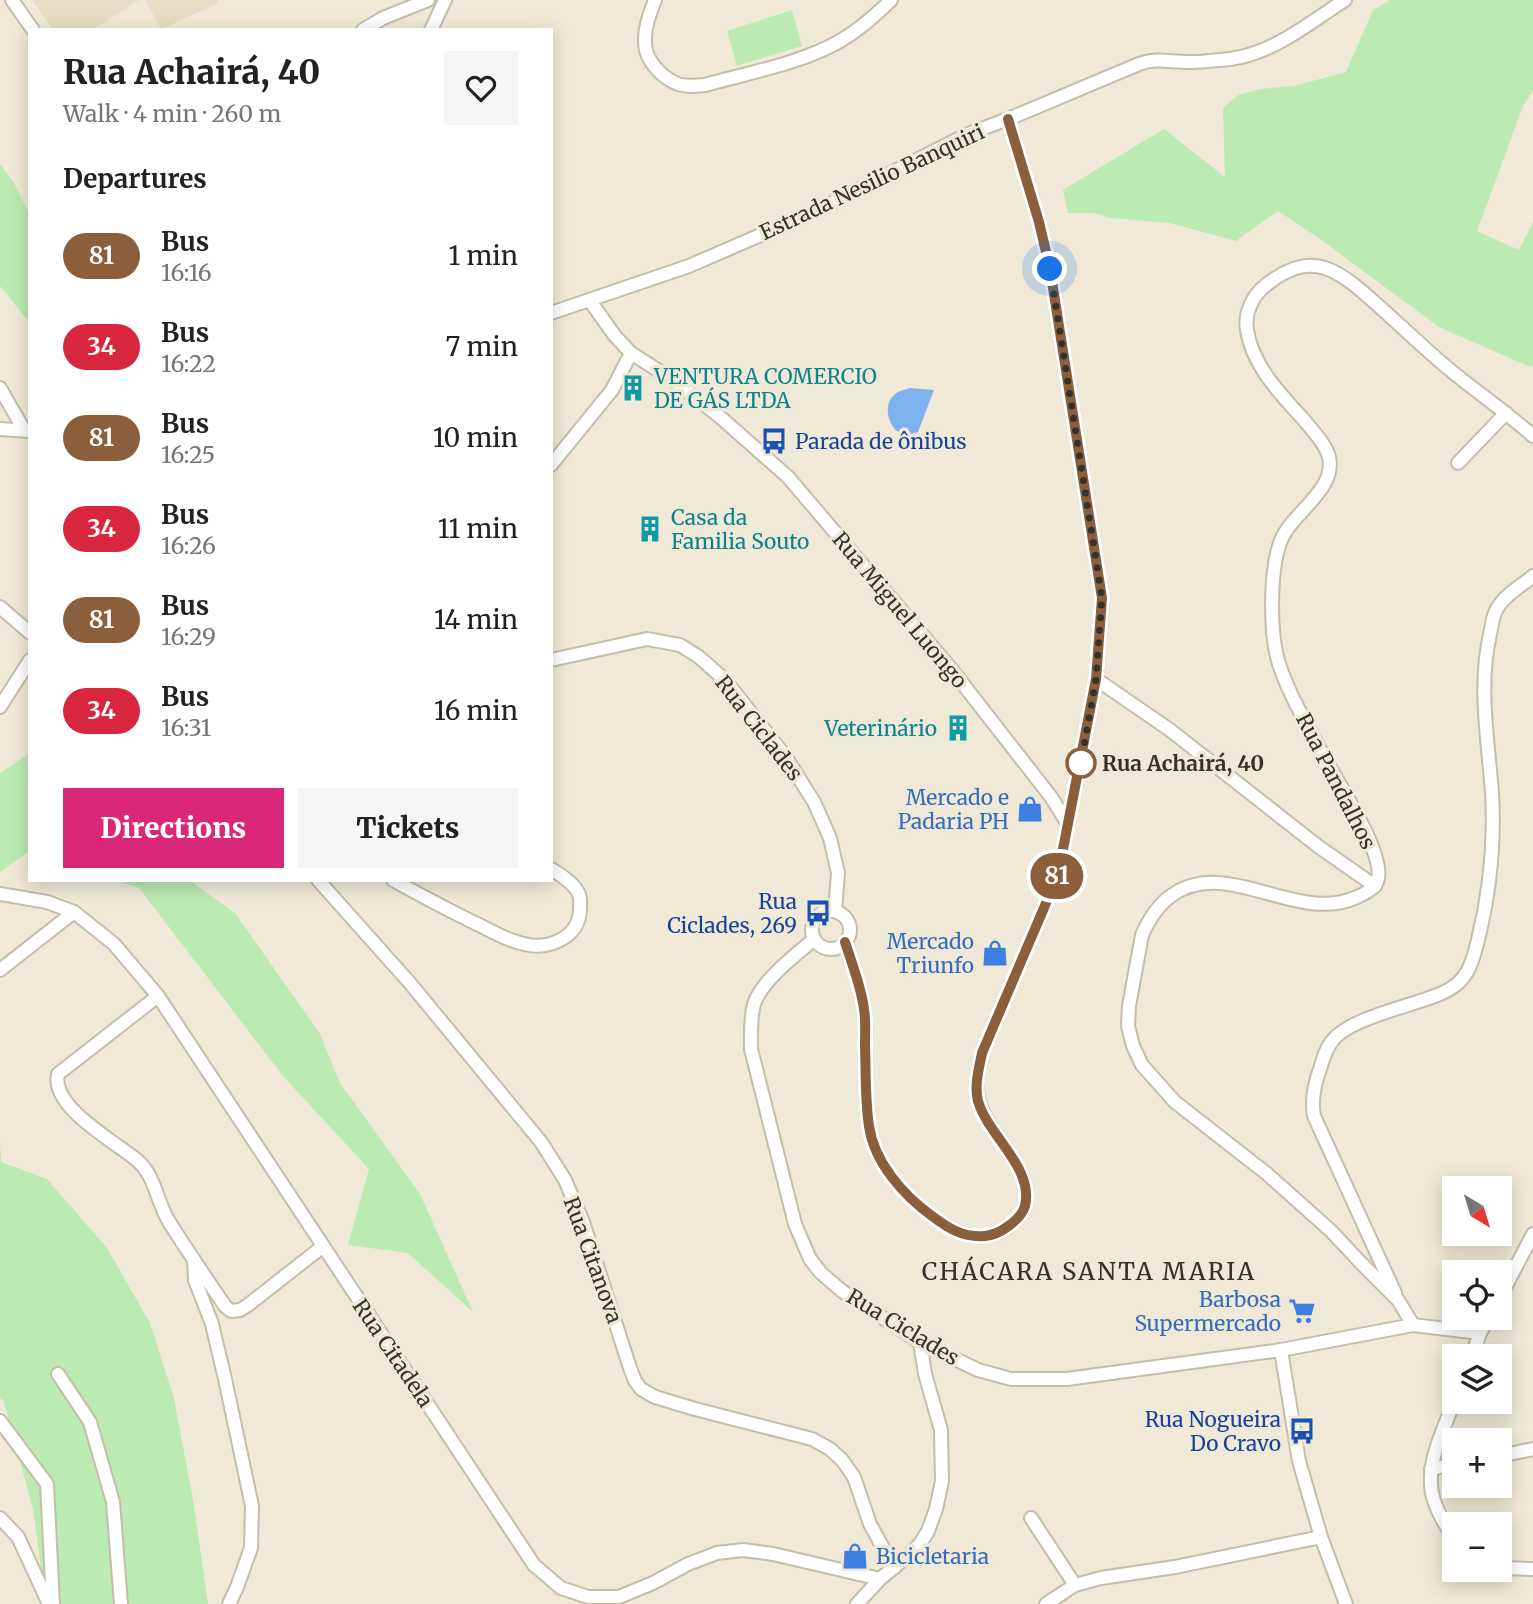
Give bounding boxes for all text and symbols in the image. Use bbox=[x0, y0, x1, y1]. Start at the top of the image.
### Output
button: heart bbox=[444, 51, 518, 125]
text: Rua Achairá, 40 bbox=[63, 52, 320, 93]
text: Walk · 4 min · 260 m bbox=[63, 99, 281, 128]
street label: Estrada Nesilio Banquiri bbox=[755, 118, 989, 246]
text: Departures bbox=[63, 162, 207, 195]
text: Bus bbox=[161, 225, 209, 258]
text: 1 min bbox=[449, 239, 518, 272]
text: 81 bbox=[89, 240, 114, 271]
your location bbox=[1032, 251, 1067, 286]
text: 16:16 bbox=[161, 258, 212, 287]
text: Bus bbox=[161, 316, 209, 349]
text: 7 min bbox=[446, 330, 518, 363]
text: 34 bbox=[87, 331, 116, 362]
text: 16:22 bbox=[161, 349, 216, 378]
place label: VENTURA COMERCIO DE GÁS LTDA bbox=[653, 363, 877, 414]
building icon: VENTURA COMERCIO DE GÁS LTDA bbox=[618, 373, 648, 403]
text: Bus bbox=[161, 407, 209, 440]
text: 10 min bbox=[433, 421, 518, 454]
text: 81 bbox=[89, 422, 114, 453]
bus stop icon: Parada de ônibus bbox=[759, 426, 789, 456]
place label: Parada de ônibus bbox=[795, 428, 967, 455]
text: 16:25 bbox=[161, 440, 215, 469]
text: Bus bbox=[161, 498, 209, 531]
place label: Casa da Familia Souto bbox=[671, 504, 809, 555]
text: 11 min bbox=[438, 512, 518, 545]
text: 34 bbox=[87, 513, 116, 544]
building icon: Casa da Familia Souto bbox=[635, 514, 665, 544]
street label: Rua Miguel Luongo bbox=[827, 526, 973, 694]
text: 16:26 bbox=[161, 531, 216, 560]
text: Bus bbox=[161, 589, 209, 622]
text: 14 min bbox=[434, 603, 518, 636]
text: 81 bbox=[89, 604, 114, 635]
text: 16:29 bbox=[161, 622, 216, 651]
street label: Rua Ciclades bbox=[709, 670, 809, 786]
text: Bus bbox=[161, 680, 209, 713]
text: 16 min bbox=[434, 694, 518, 727]
text: 34 bbox=[87, 695, 116, 726]
street label: Rua Pandalhos bbox=[1290, 708, 1382, 854]
text: 16:31 bbox=[161, 713, 211, 742]
building icon: Veterinário bbox=[943, 713, 973, 743]
place label: Veterinário bbox=[824, 715, 937, 742]
marker: Rua Achairá, 40 bbox=[1066, 748, 1096, 778]
place label: Rua Achairá, 40 bbox=[1102, 750, 1264, 777]
place label: Mercado e Padaria PH bbox=[898, 784, 1009, 835]
button: Directions bbox=[63, 788, 284, 868]
button: Tickets bbox=[298, 788, 518, 868]
shop icon: Mercado e Padaria PH bbox=[1015, 794, 1045, 824]
line badge: 81 bbox=[1026, 853, 1088, 899]
text: 81 bbox=[1044, 860, 1070, 891]
place label: Rua Ciclades, 269 bbox=[667, 888, 797, 939]
bus stop icon: Rua Ciclades, 269 bbox=[803, 898, 833, 928]
place label: Mercado Triunfo bbox=[887, 928, 974, 979]
shop icon: Mercado Triunfo bbox=[980, 938, 1010, 968]
north arrow bbox=[1442, 1176, 1512, 1246]
map controls bbox=[1442, 1176, 1512, 1582]
street label: Rua Citanova bbox=[558, 1193, 628, 1327]
district label: CHÁCARA SANTA MARIA bbox=[922, 1256, 1256, 1287]
button: locate bbox=[1442, 1260, 1512, 1330]
street label: Rua Ciclades bbox=[842, 1283, 964, 1371]
place label: Barbosa Supermercado bbox=[1134, 1286, 1281, 1337]
street label: Rua Citadela bbox=[347, 1294, 439, 1412]
supermarket icon: Barbosa Supermercado bbox=[1287, 1296, 1317, 1326]
button: layers bbox=[1442, 1344, 1512, 1414]
place label: Rua Nogueira Do Cravo bbox=[1145, 1406, 1281, 1457]
bus stop icon: Rua Nogueira Do Cravo bbox=[1287, 1416, 1317, 1446]
button: + bbox=[1442, 1428, 1512, 1498]
button: − bbox=[1442, 1512, 1512, 1582]
shop icon: Bicicletaria bbox=[840, 1541, 870, 1571]
place label: Bicicletaria bbox=[876, 1543, 989, 1570]

